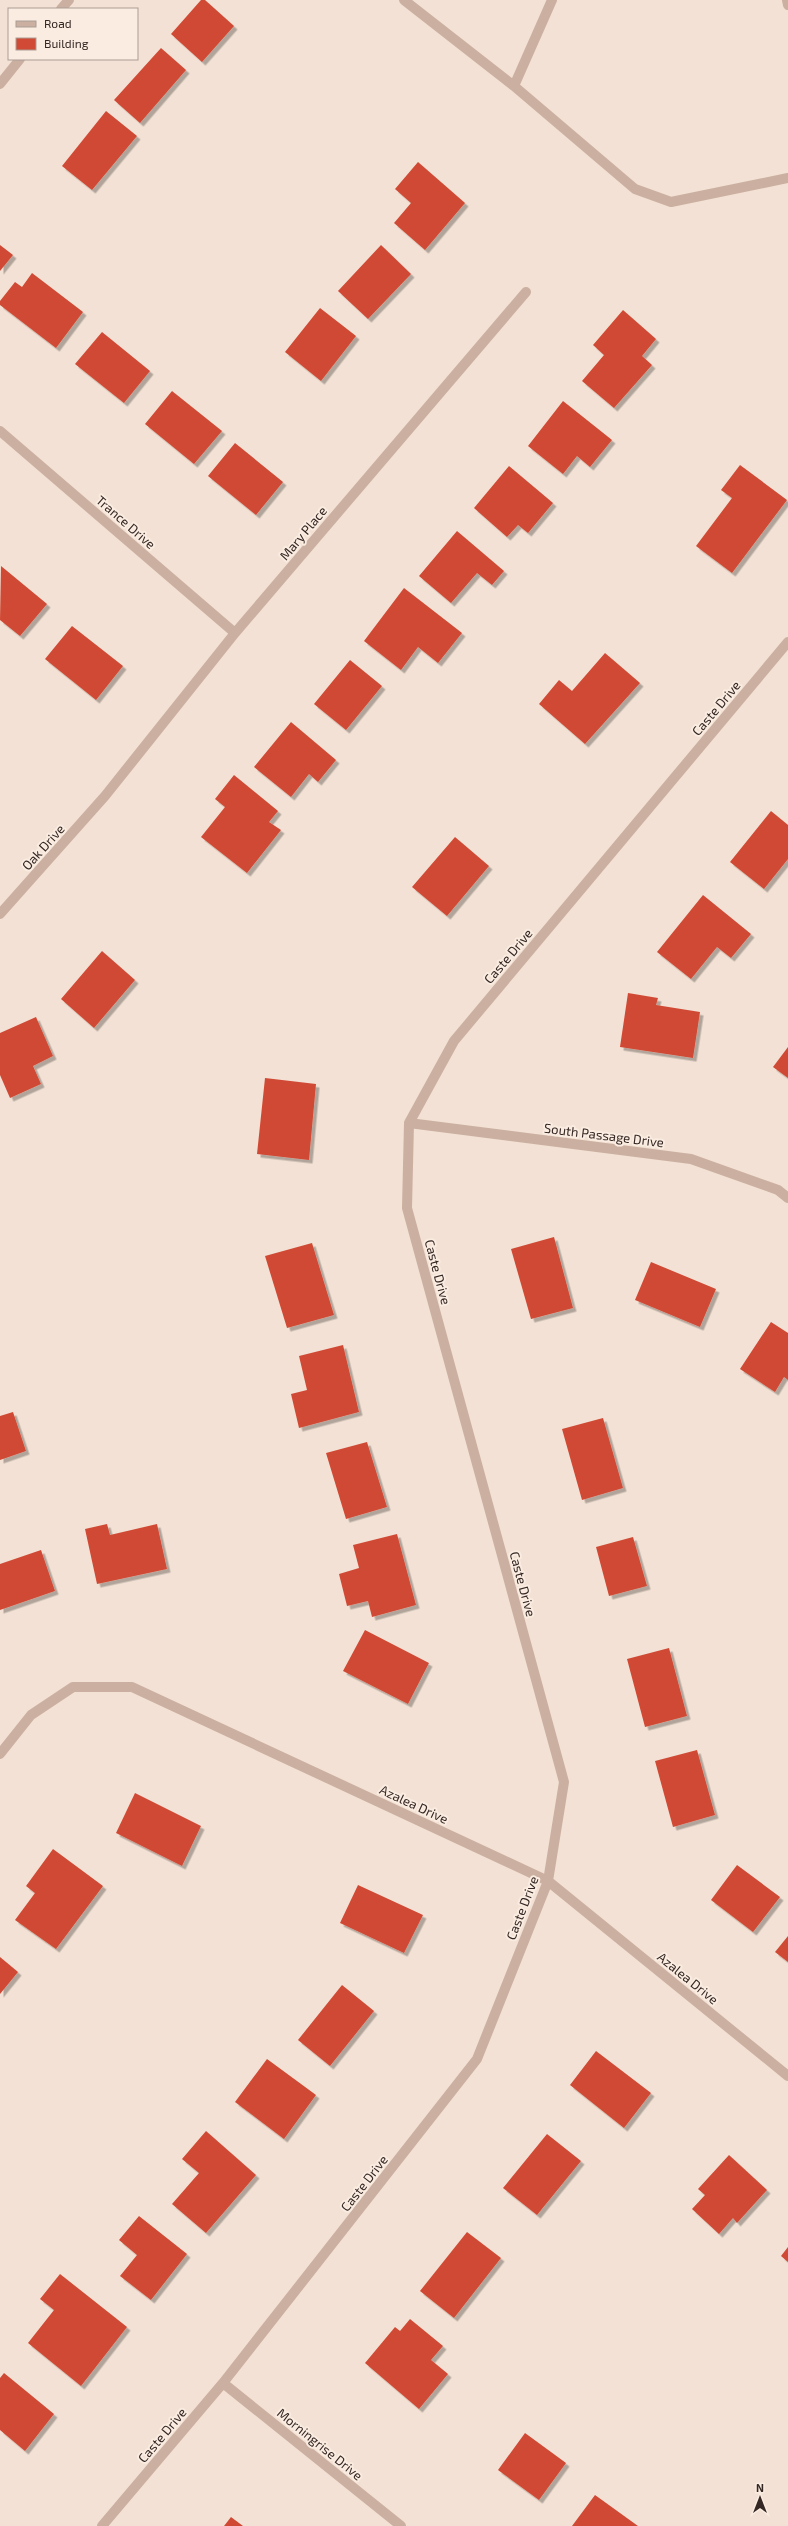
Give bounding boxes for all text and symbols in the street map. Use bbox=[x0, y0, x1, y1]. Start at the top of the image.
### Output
legend bbox=[8, 8, 138, 60]
text: Road bbox=[44, 16, 72, 30]
text: Building bbox=[44, 36, 89, 50]
street label: Trance Drive bbox=[93, 492, 159, 552]
street label: Mary Place bbox=[276, 503, 330, 563]
street label: Caste Drive bbox=[688, 677, 744, 739]
street label: Oak Drive bbox=[18, 821, 68, 873]
street label: Caste Drive bbox=[480, 925, 536, 987]
street label: South Passage Drive bbox=[543, 1120, 665, 1150]
street label: Caste Drive bbox=[422, 1238, 454, 1306]
street label: Caste Drive bbox=[507, 1550, 539, 1618]
street label: Azalea Drive bbox=[377, 1781, 451, 1827]
street label: Caste Drive bbox=[503, 1874, 541, 1942]
street label: Azalea Drive bbox=[654, 1949, 722, 2007]
street label: Caste Drive bbox=[337, 2152, 391, 2214]
street label: Caste Drive bbox=[134, 2404, 190, 2466]
street label: Morningrise Drive bbox=[274, 2405, 366, 2483]
north arrow bbox=[740, 2478, 780, 2518]
text: N bbox=[756, 2481, 764, 2494]

